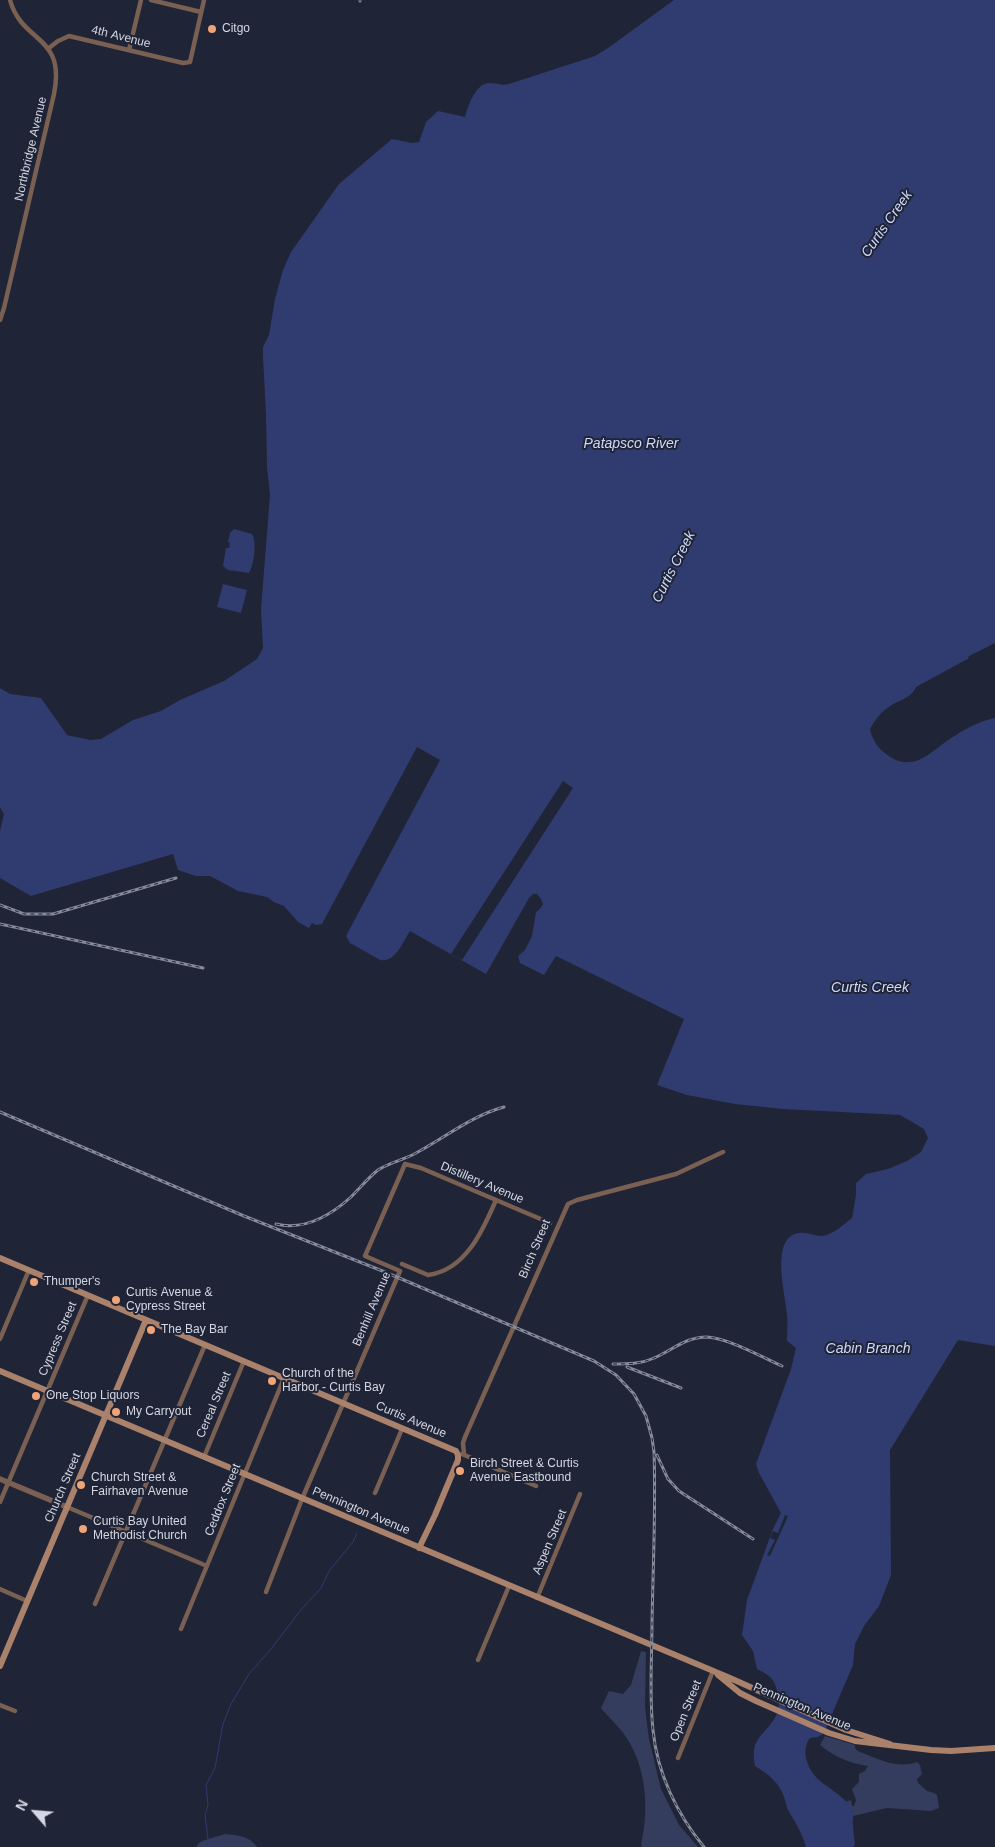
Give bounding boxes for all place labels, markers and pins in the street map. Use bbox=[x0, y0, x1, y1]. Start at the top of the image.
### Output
place label: Citgo bbox=[222, 22, 250, 36]
marker: Citgo bbox=[206, 23, 218, 35]
place label: Thumper's bbox=[44, 1275, 100, 1289]
marker: Thumper's bbox=[28, 1276, 40, 1288]
place label: Curtis Avenue & Cypress Street bbox=[126, 1286, 212, 1314]
marker: Curtis Avenue & Cypress Street bbox=[110, 1294, 122, 1306]
place label: The Bay Bar bbox=[161, 1323, 228, 1337]
marker: The Bay Bar bbox=[145, 1324, 157, 1336]
place label: Church of the Harbor - Curtis Bay bbox=[282, 1367, 385, 1395]
marker: Church of the Harbor - Curtis Bay bbox=[266, 1375, 278, 1387]
place label: One Stop Liquors bbox=[46, 1389, 139, 1403]
marker: One Stop Liquors bbox=[30, 1390, 42, 1402]
place label: My Carryout bbox=[126, 1405, 191, 1419]
marker: My Carryout bbox=[110, 1406, 122, 1418]
place label: Birch Street & Curtis Avenue Eastbound bbox=[470, 1457, 579, 1485]
marker: Birch Street & Curtis Avenue Eastbound bbox=[454, 1465, 466, 1477]
place label: Church Street & Fairhaven Avenue bbox=[91, 1471, 188, 1499]
marker: Church Street & Fairhaven Avenue bbox=[75, 1479, 87, 1491]
place label: Curtis Bay United Methodist Church bbox=[93, 1515, 187, 1543]
marker: Curtis Bay United Methodist Church bbox=[77, 1523, 89, 1535]

